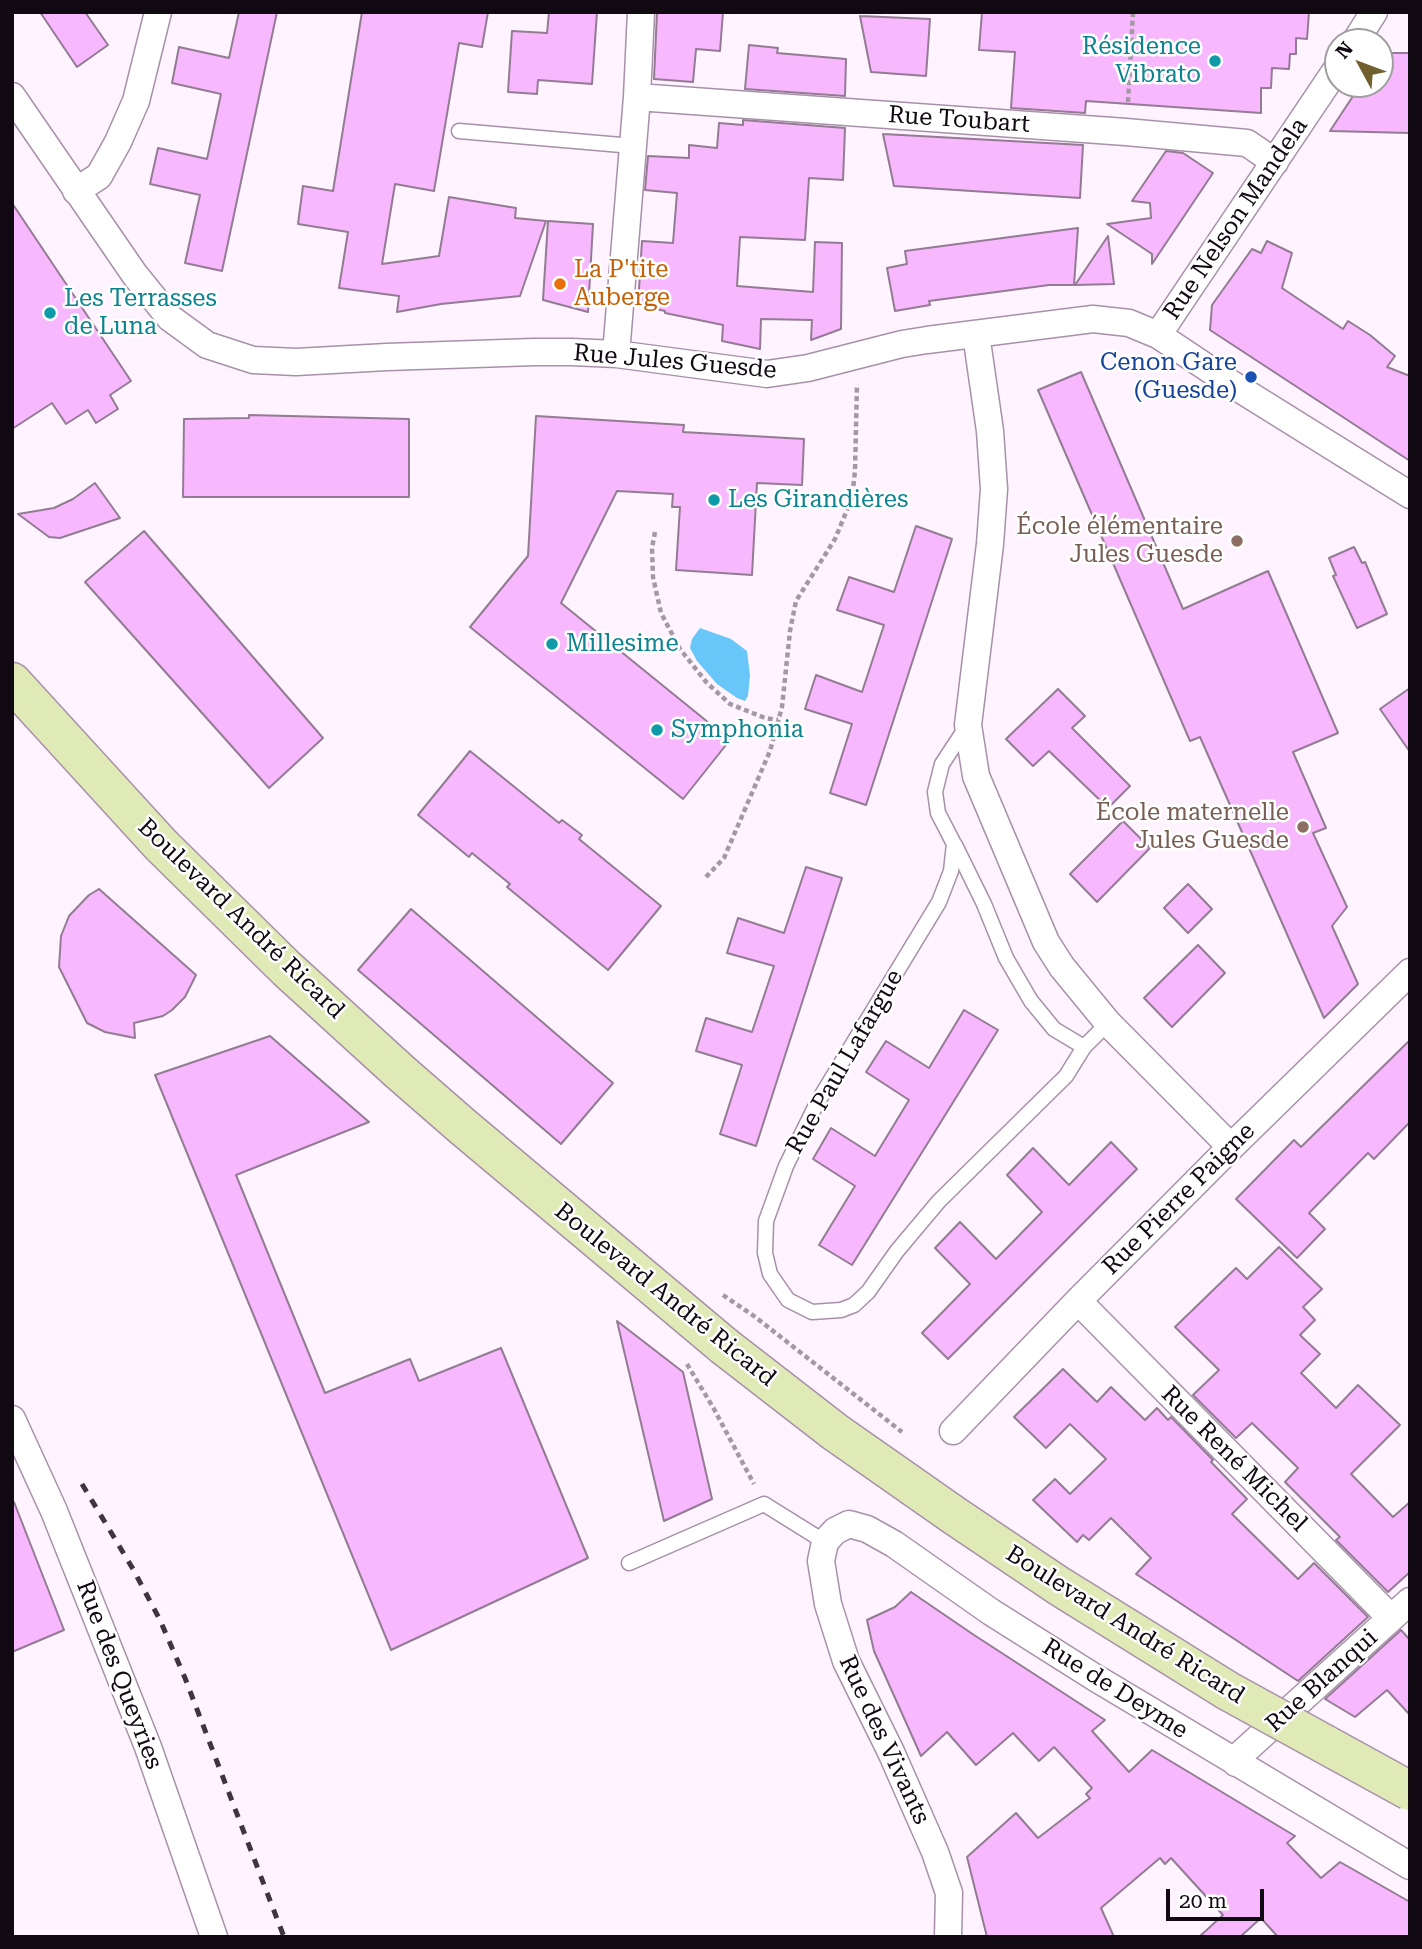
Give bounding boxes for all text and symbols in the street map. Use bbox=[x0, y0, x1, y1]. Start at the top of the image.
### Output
north arrow bbox=[1324, 28, 1394, 98]
place label: Résidence Vibrato bbox=[1082, 33, 1201, 89]
text: N bbox=[1331, 37, 1358, 63]
marker: Résidence Vibrato bbox=[1207, 53, 1223, 69]
street label: Rue Toubart bbox=[887, 101, 1031, 139]
street label: Rue Nelson Mandela bbox=[1158, 113, 1314, 325]
place label: La P'tite Auberge bbox=[574, 256, 670, 312]
marker: La P'tite Auberge bbox=[552, 276, 568, 292]
place label: Les Terrasses de Luna bbox=[64, 285, 217, 341]
marker: Les Terrasses de Luna bbox=[42, 305, 58, 321]
street label: Rue Jules Guesde bbox=[572, 339, 778, 385]
place label: Cenon Gare (Guesde) bbox=[1100, 349, 1237, 405]
marker: Cenon Gare (Guesde) bbox=[1243, 369, 1259, 385]
place label: Les Girandières bbox=[728, 486, 908, 514]
marker: Les Girandières bbox=[706, 492, 722, 508]
place label: École élémentaire Jules Guesde bbox=[1016, 513, 1223, 569]
marker: École élémentaire Jules Guesde bbox=[1229, 533, 1245, 549]
place label: Millesime bbox=[566, 630, 679, 658]
marker: Millesime bbox=[544, 636, 560, 652]
place label: Symphonia bbox=[671, 716, 804, 744]
marker: Symphonia bbox=[649, 722, 665, 738]
place label: École maternelle Jules Guesde bbox=[1096, 799, 1289, 855]
street label: Boulevard André Ricard bbox=[132, 813, 350, 1025]
marker: École maternelle Jules Guesde bbox=[1295, 819, 1311, 835]
street label: Rue Paul Lafargue bbox=[781, 965, 909, 1159]
street label: Rue Pierre Paigne bbox=[1097, 1117, 1261, 1281]
street label: Boulevard André Ricard bbox=[549, 1197, 781, 1393]
street label: Rue René Michel bbox=[1155, 1380, 1313, 1538]
street label: Boulevard André Ricard bbox=[1000, 1540, 1250, 1710]
street label: Rue des Queyries bbox=[70, 1577, 168, 1773]
street label: Rue Blanqui bbox=[1260, 1623, 1384, 1739]
street label: Rue de Deyme bbox=[1037, 1633, 1193, 1745]
street label: Rue des Vivants bbox=[832, 1651, 936, 1829]
scale bar bbox=[1170, 1876, 1268, 1920]
text: 20 m bbox=[1179, 1889, 1227, 1913]

